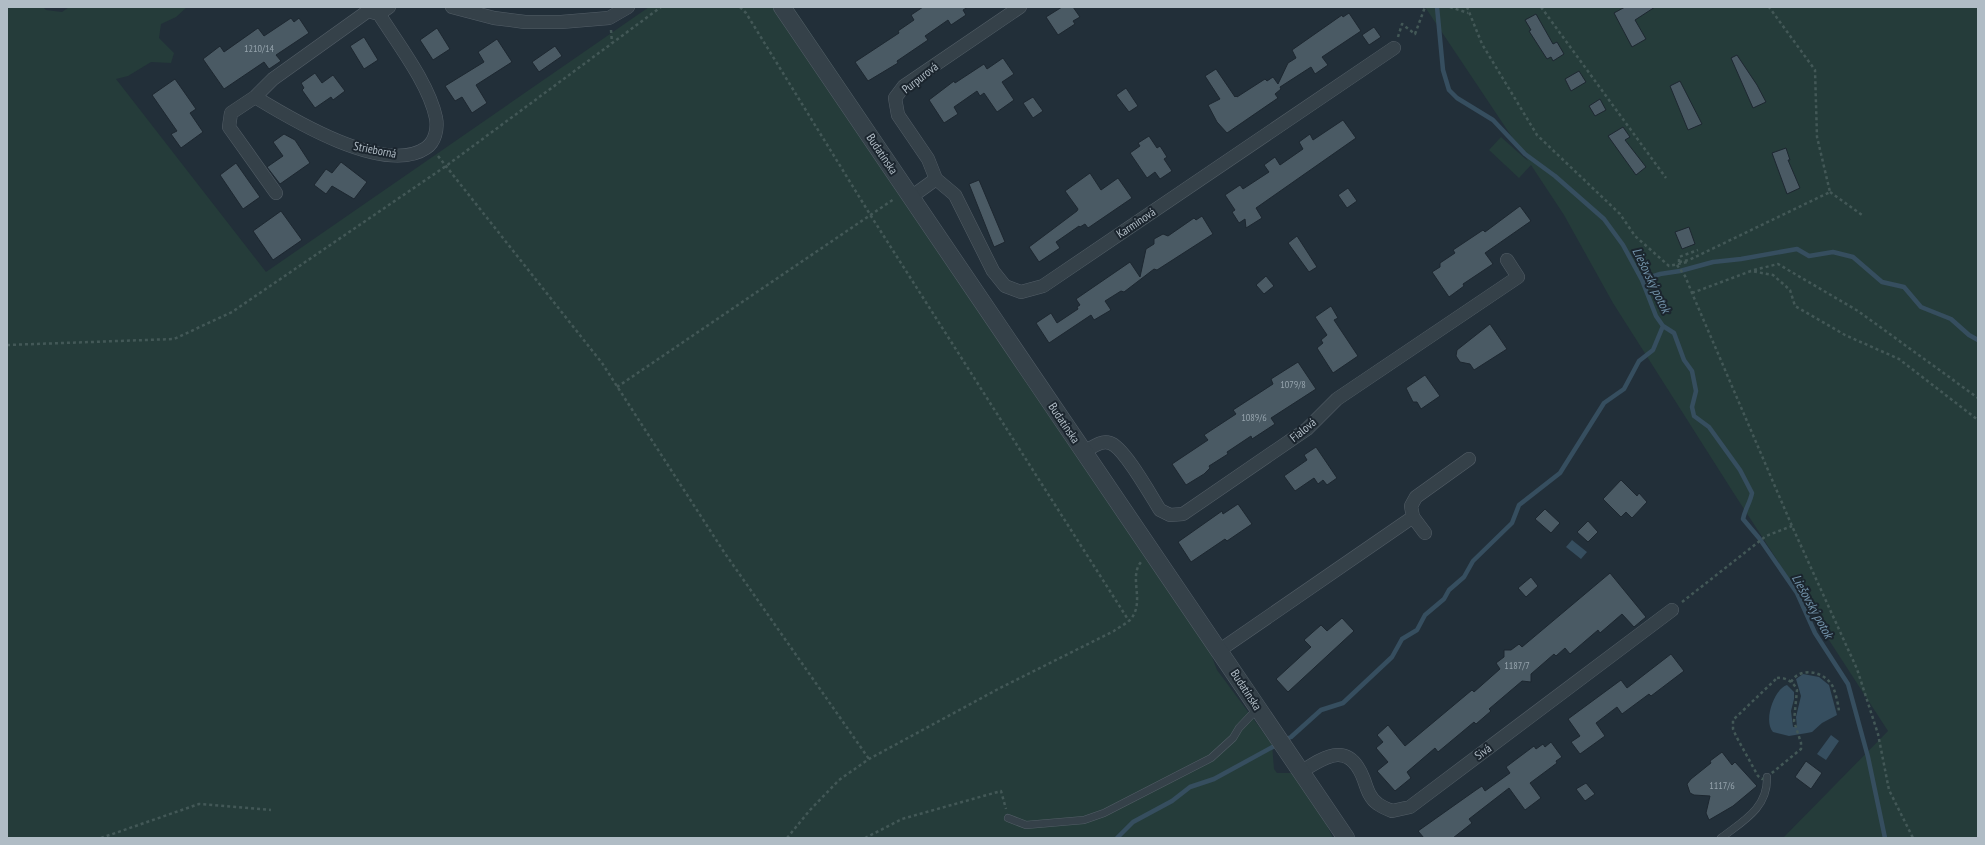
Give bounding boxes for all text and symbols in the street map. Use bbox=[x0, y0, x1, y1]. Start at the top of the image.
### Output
house number: 1210/14 bbox=[244, 42, 274, 55]
street label: Purpurová bbox=[899, 59, 941, 96]
street label: Budatínska bbox=[863, 131, 901, 177]
street label: Strieborná bbox=[353, 138, 398, 161]
street label: Karmínová bbox=[1113, 204, 1158, 241]
water label: Liešovský potok bbox=[1628, 245, 1676, 317]
house number: 1079/8 bbox=[1280, 378, 1306, 391]
street label: Budatínska bbox=[1045, 400, 1083, 446]
house number: 1089/6 bbox=[1241, 411, 1267, 424]
street label: Fialová bbox=[1286, 414, 1319, 445]
water label: Liešovský potok bbox=[1788, 571, 1838, 643]
house number: 1187/7 bbox=[1504, 659, 1530, 672]
street label: Budatínska bbox=[1228, 667, 1265, 713]
street label: Sivá bbox=[1471, 740, 1494, 763]
house number: 1117/6 bbox=[1709, 779, 1735, 792]

